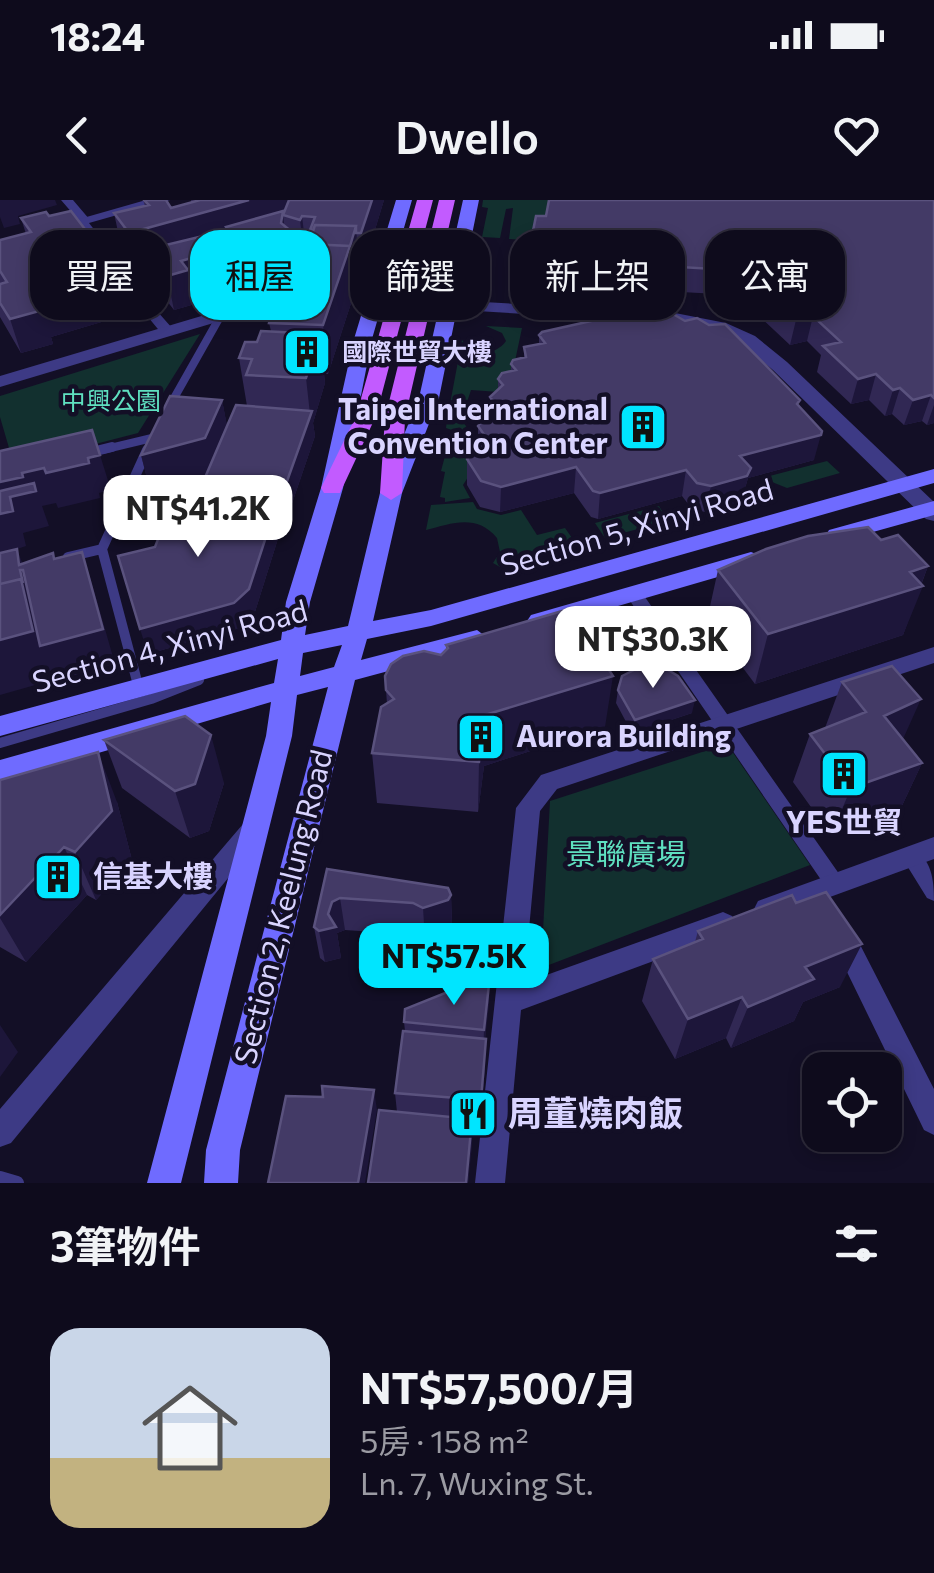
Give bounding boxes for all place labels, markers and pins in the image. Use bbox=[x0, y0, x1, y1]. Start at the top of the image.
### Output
building icon: 國際世貿大樓 bbox=[281, 326, 333, 378]
place label: 國際世貿大樓 bbox=[342, 336, 492, 366]
place label: Taipei International Convention Center bbox=[338, 389, 608, 460]
building icon: Taipei International Convention Center bbox=[617, 401, 669, 453]
pin: NT$41.2K bbox=[95, 475, 301, 560]
pin: NT$30.3K bbox=[550, 606, 756, 691]
building icon: Aurora Building bbox=[455, 711, 507, 763]
place label: Aurora Building bbox=[516, 716, 731, 753]
building icon: YES世貿 bbox=[818, 748, 870, 800]
place label: YES世貿 bbox=[786, 802, 902, 839]
building icon: 信基大樓 bbox=[32, 851, 84, 903]
place label: 信基大樓 bbox=[93, 856, 213, 893]
pin: NT$57.5K bbox=[351, 923, 557, 1008]
restaurant icon: 周董燒肉飯 bbox=[447, 1088, 499, 1140]
place label: 周董燒肉飯 bbox=[508, 1090, 683, 1133]

